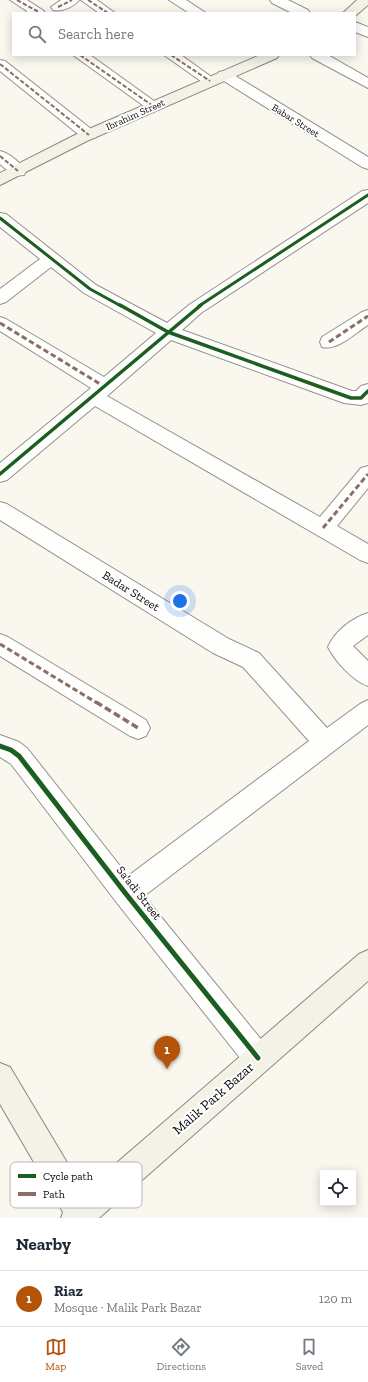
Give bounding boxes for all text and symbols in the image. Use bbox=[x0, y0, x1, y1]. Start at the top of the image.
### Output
search box bbox=[12, 12, 356, 56]
icon: search bbox=[26, 23, 48, 45]
text: Search here bbox=[58, 25, 134, 43]
street label: Ibrahim Street bbox=[104, 96, 167, 133]
street label: Babar Street bbox=[270, 102, 322, 140]
street label: Badar Street bbox=[100, 568, 163, 614]
your location bbox=[170, 591, 190, 611]
street label: Sa'adi Street bbox=[114, 863, 165, 923]
pin: 1 bbox=[154, 1036, 180, 1069]
street label: Malik Park Bazar bbox=[169, 1058, 258, 1138]
legend bbox=[10, 1162, 142, 1208]
text: Cycle path bbox=[43, 1170, 94, 1183]
map controls bbox=[320, 1170, 356, 1206]
button: locate bbox=[320, 1170, 356, 1206]
text: Path bbox=[43, 1188, 66, 1201]
text: Nearby bbox=[16, 1234, 71, 1254]
text: Riaz bbox=[54, 1282, 83, 1300]
text: 1 bbox=[26, 1291, 32, 1306]
text: 120 m bbox=[319, 1291, 352, 1306]
text: Mosque · Malik Park Bazar bbox=[54, 1300, 202, 1315]
tab: Map bbox=[45, 1336, 67, 1373]
tab: Directions bbox=[156, 1336, 206, 1373]
tab: Saved bbox=[296, 1336, 323, 1373]

